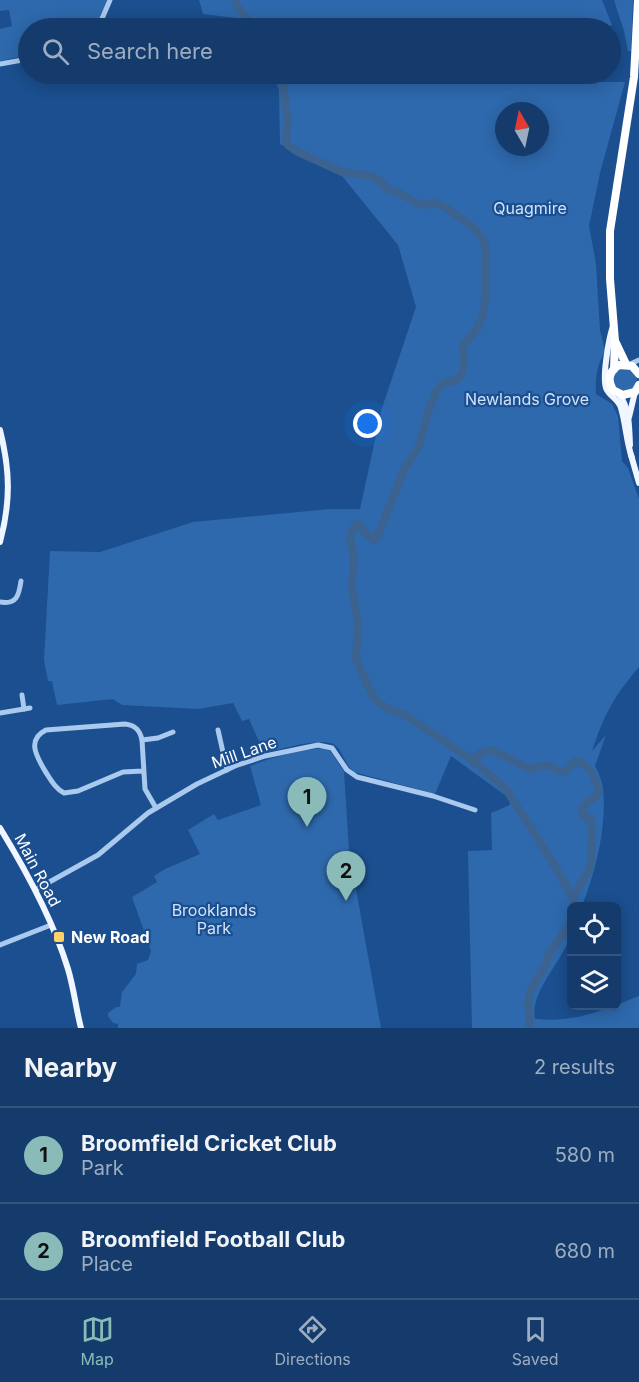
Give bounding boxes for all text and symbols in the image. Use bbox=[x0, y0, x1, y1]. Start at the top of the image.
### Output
search box bbox=[18, 18, 621, 84]
icon: search bbox=[39, 35, 72, 68]
text: Search here bbox=[87, 38, 213, 64]
north arrow bbox=[495, 102, 549, 156]
park label: Quagmire bbox=[493, 198, 567, 218]
park label: Newlands Grove bbox=[465, 389, 589, 409]
your location bbox=[353, 409, 382, 438]
street label: Mill Lane bbox=[209, 732, 279, 772]
pin: 1 bbox=[288, 778, 326, 827]
street label: Main Road bbox=[10, 830, 66, 910]
pin: 2 bbox=[326, 852, 366, 901]
park label: Brooklands Park bbox=[172, 900, 256, 938]
map controls bbox=[567, 902, 621, 1010]
button: locate bbox=[567, 902, 621, 956]
place label: New Road bbox=[71, 927, 150, 947]
marker: New Road bbox=[52, 930, 66, 944]
button: layers bbox=[567, 956, 621, 1010]
text: Nearby bbox=[24, 1052, 117, 1083]
text: 2 results bbox=[534, 1055, 615, 1079]
text: Broomfield Cricket Club bbox=[81, 1130, 337, 1156]
text: 1 bbox=[39, 1143, 48, 1167]
text: 580 m bbox=[555, 1143, 615, 1167]
text: Park bbox=[81, 1156, 124, 1180]
text: Broomfield Football Club bbox=[81, 1226, 345, 1252]
text: 2 bbox=[37, 1239, 50, 1263]
text: 680 m bbox=[554, 1239, 615, 1263]
text: Place bbox=[81, 1252, 133, 1276]
tab: Map bbox=[80, 1313, 114, 1369]
tab: Directions bbox=[275, 1313, 351, 1369]
tab: Saved bbox=[512, 1313, 559, 1369]

